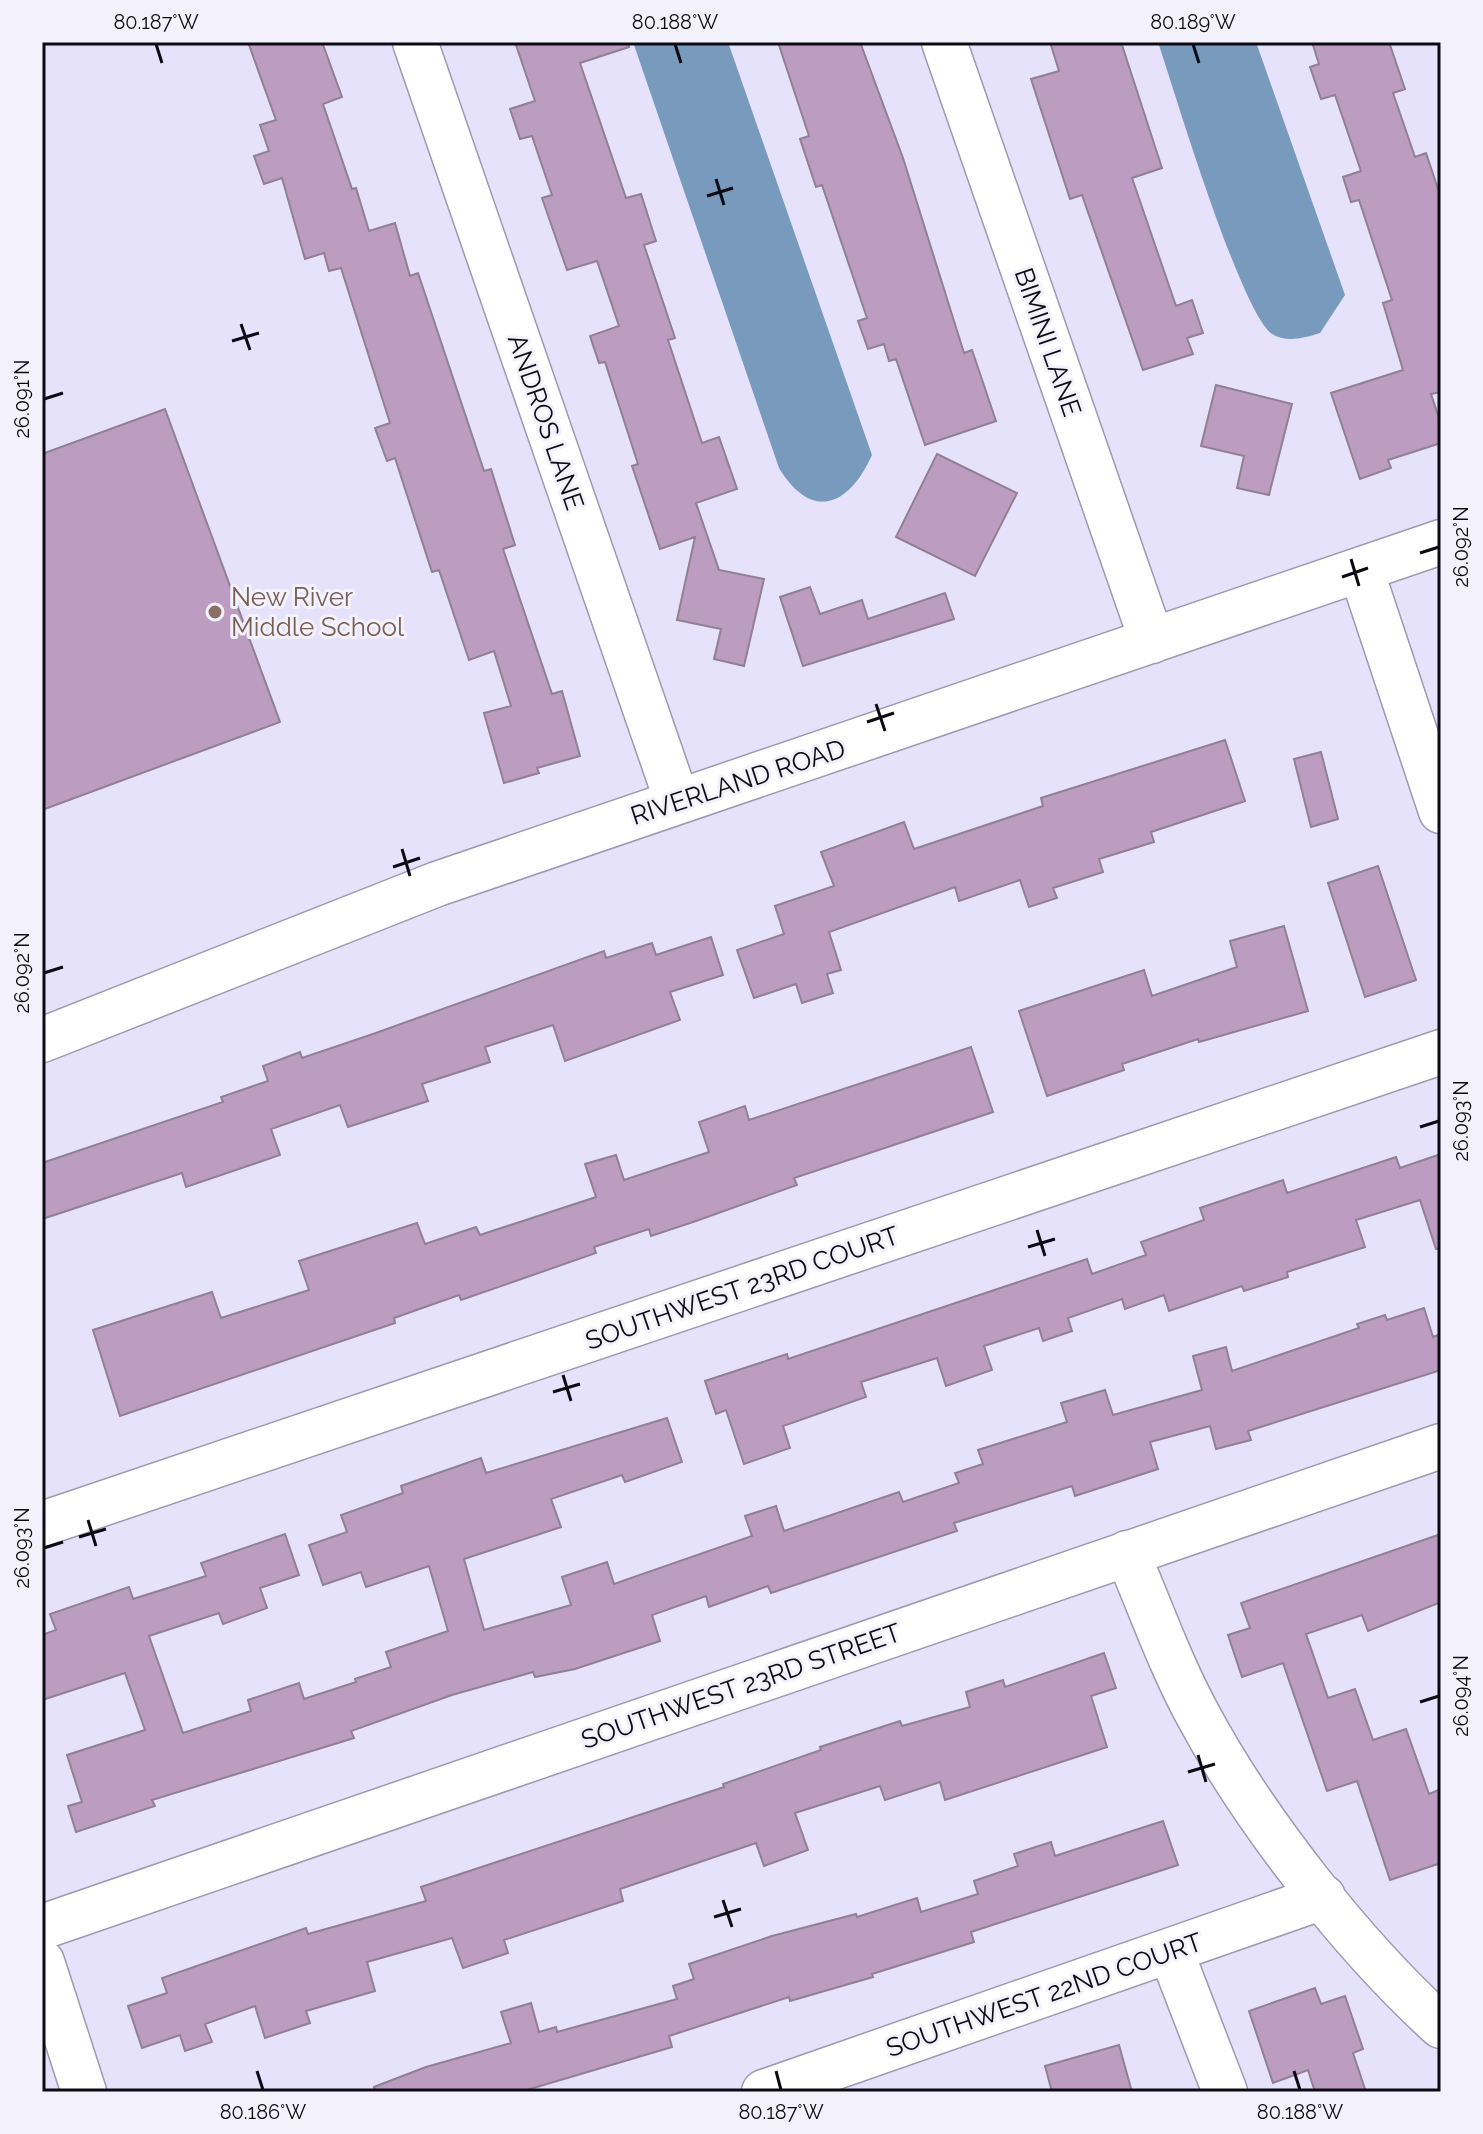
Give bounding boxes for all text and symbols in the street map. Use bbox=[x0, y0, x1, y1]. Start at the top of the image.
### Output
text: 80.187°W bbox=[113, 10, 199, 34]
text: 80.188°W bbox=[632, 10, 718, 34]
text: 80.189°W bbox=[1150, 10, 1236, 34]
street label: BIMINI LANE bbox=[1009, 264, 1087, 420]
street label: ANDROS LANE bbox=[502, 330, 590, 514]
text: 26.091°N bbox=[10, 359, 34, 439]
text: 26.092°N bbox=[1449, 506, 1473, 588]
place label: New River Middle School bbox=[231, 582, 405, 642]
marker: New River Middle School bbox=[206, 603, 224, 621]
street label: RIVERLAND ROAD bbox=[627, 733, 849, 831]
text: 26.092°N bbox=[10, 932, 34, 1014]
text: 26.093°N bbox=[1449, 1080, 1473, 1162]
street label: SOUTHWEST 23RD COURT bbox=[581, 1220, 903, 1356]
text: 26.093°N bbox=[10, 1507, 34, 1589]
street label: SOUTHWEST 23RD STREET bbox=[577, 1617, 905, 1755]
text: 26.094°N bbox=[1449, 1655, 1473, 1737]
street label: SOUTHWEST 22ND COURT bbox=[882, 1927, 1206, 2063]
text: 80.186°W bbox=[220, 2100, 306, 2124]
text: 80.187°W bbox=[738, 2100, 824, 2124]
text: 80.188°W bbox=[1257, 2100, 1343, 2124]

